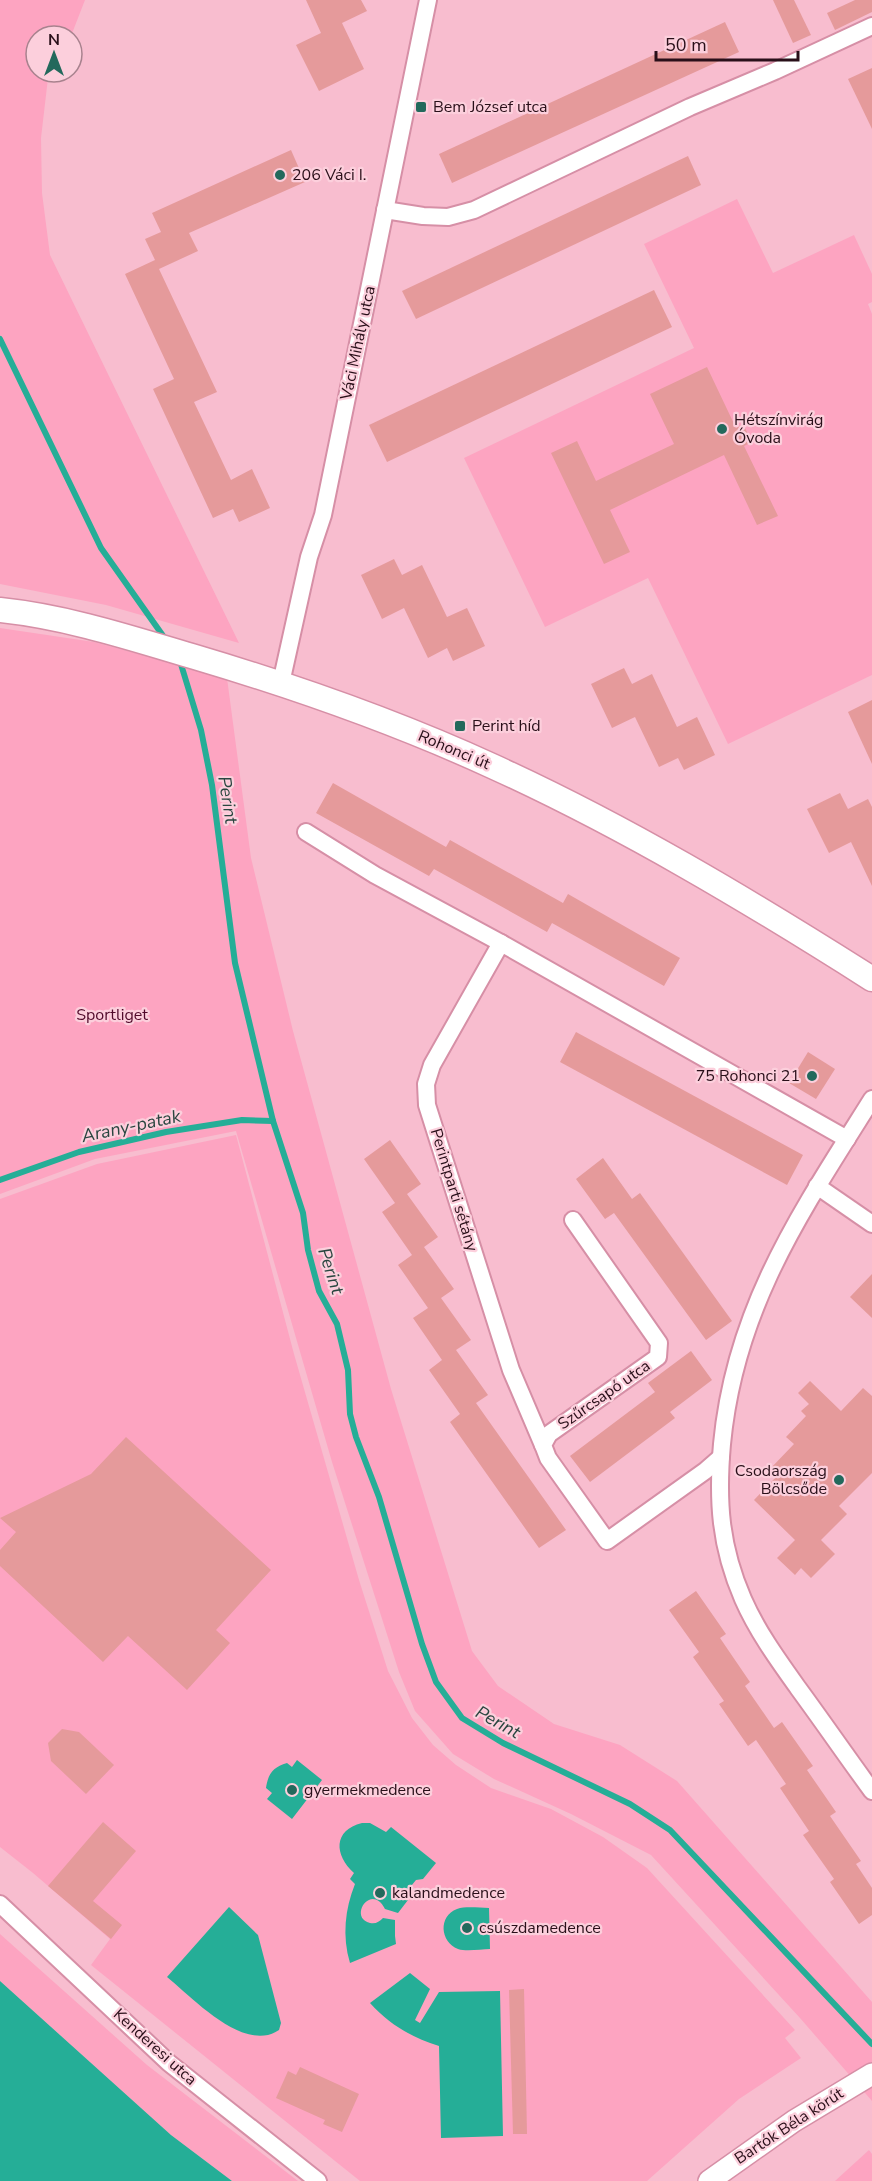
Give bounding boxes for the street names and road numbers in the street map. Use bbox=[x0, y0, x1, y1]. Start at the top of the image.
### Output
street label: Váci Mihály utca bbox=[335, 284, 381, 403]
street label: Rohonci út bbox=[415, 725, 494, 775]
street label: Perintparti sétány bbox=[425, 1126, 483, 1255]
street label: Szűrcsapó utca bbox=[553, 1355, 655, 1435]
street label: Kenderesi utca bbox=[109, 2004, 201, 2090]
street label: Bartók Béla körút bbox=[730, 2082, 848, 2169]

